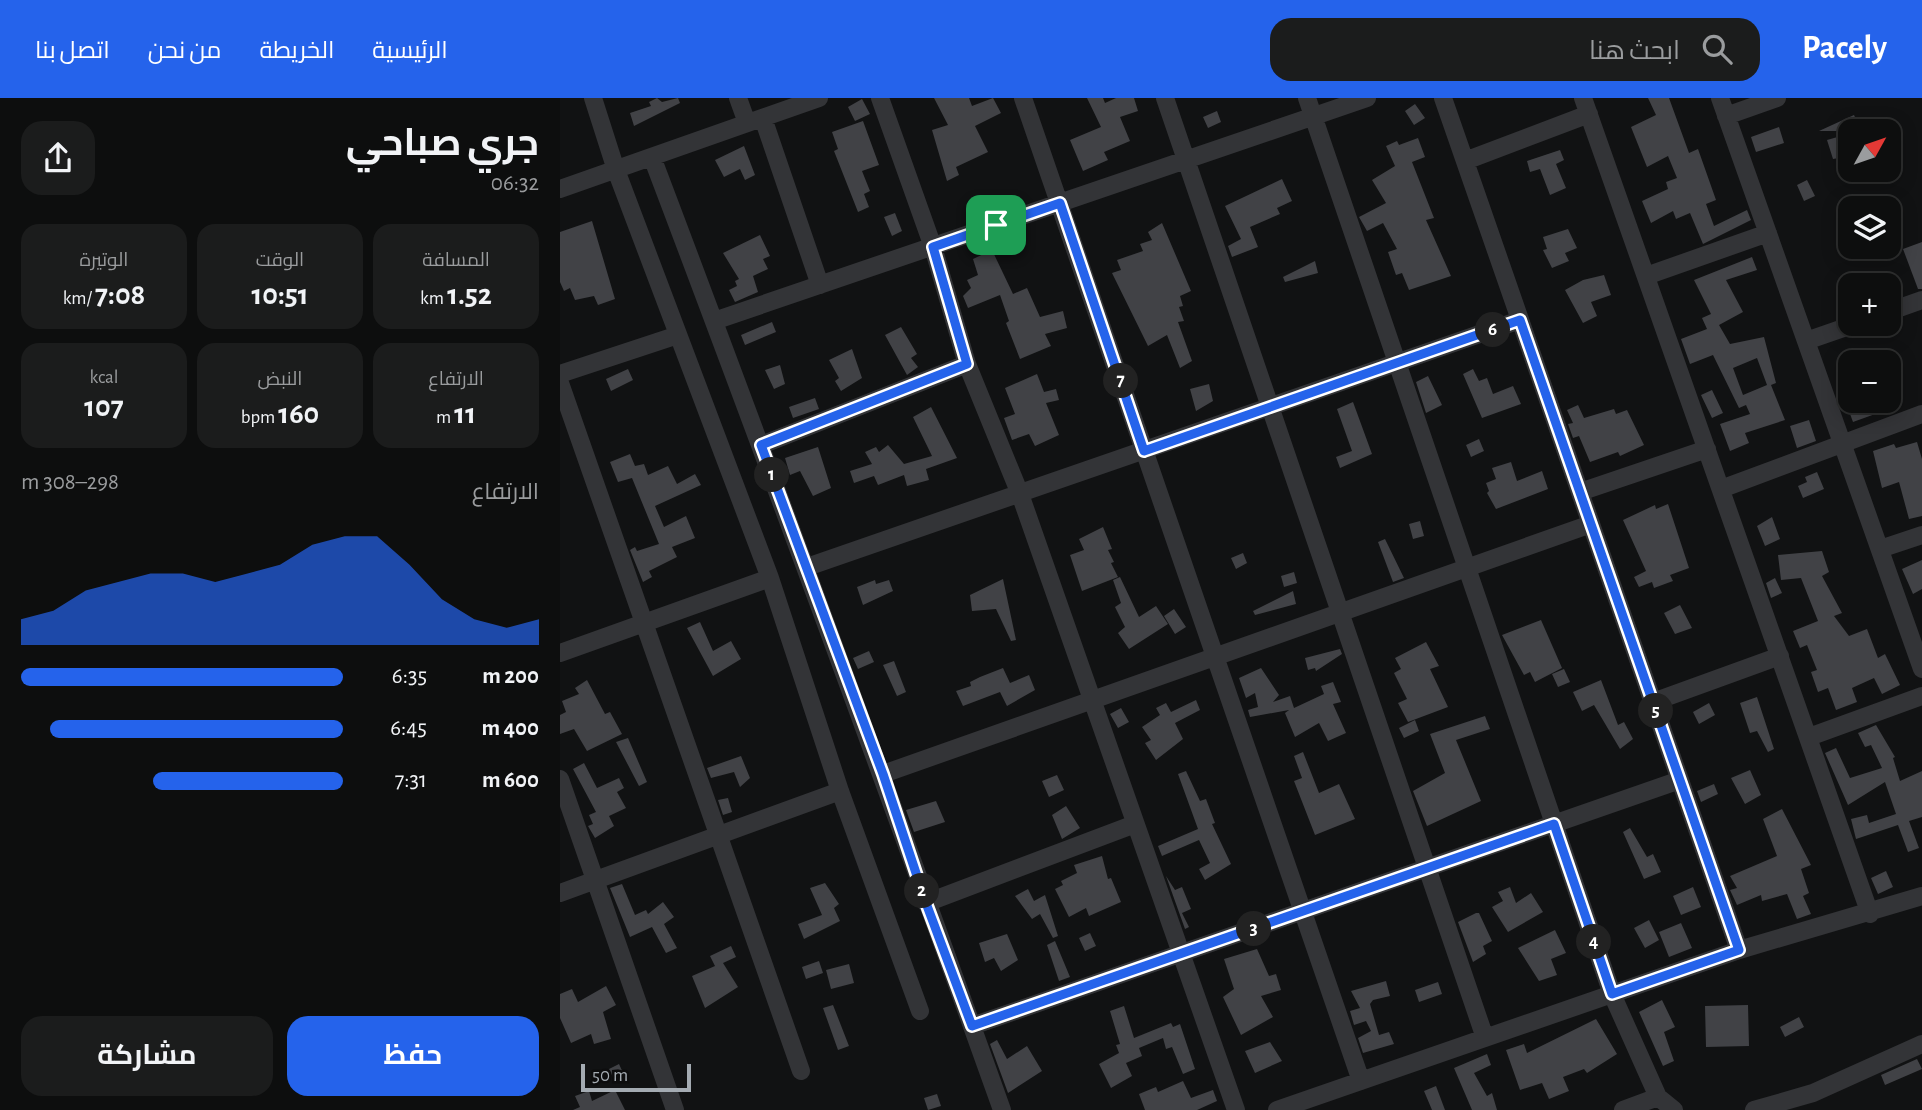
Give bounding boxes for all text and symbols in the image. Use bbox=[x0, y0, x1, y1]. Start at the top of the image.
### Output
search box bbox=[1270, 18, 1760, 81]
icon: search bbox=[1698, 30, 1736, 68]
text: Pacely bbox=[1802, 32, 1887, 65]
text: ابحث هنا bbox=[1589, 38, 1680, 64]
text: اتصل بنا bbox=[35, 39, 110, 63]
text: من نحن bbox=[148, 39, 221, 63]
text: الخريطة bbox=[259, 39, 334, 63]
text: الرئيسية bbox=[372, 39, 448, 63]
north arrow bbox=[1838, 119, 1900, 182]
map controls bbox=[1838, 119, 1901, 413]
button: share bbox=[21, 121, 95, 195]
text: جري صباحي bbox=[346, 125, 539, 163]
text: 06:32 bbox=[491, 172, 539, 195]
pin bbox=[966, 195, 1026, 255]
button: layers bbox=[1838, 196, 1901, 259]
icon: arrive bbox=[977, 206, 1015, 244]
text: الوتيرة bbox=[80, 251, 128, 270]
text: الوقت bbox=[256, 251, 304, 270]
text: المسافة bbox=[422, 251, 490, 270]
button: + bbox=[1838, 273, 1901, 336]
text: 7:08 bbox=[95, 280, 145, 310]
text: 10:51 bbox=[251, 280, 309, 310]
text: 1.52 bbox=[447, 280, 492, 310]
text: /km bbox=[63, 289, 95, 308]
text: km bbox=[420, 289, 447, 308]
pin: 6 bbox=[1476, 313, 1510, 348]
text: 6 bbox=[1488, 320, 1497, 339]
button: − bbox=[1838, 350, 1901, 413]
pin: 7 bbox=[1104, 364, 1138, 398]
text: kcal bbox=[90, 368, 118, 387]
text: النبض bbox=[258, 370, 302, 389]
text: الارتفاع bbox=[428, 370, 484, 389]
text: 7 bbox=[1116, 371, 1125, 390]
text: 107 bbox=[84, 392, 124, 422]
text: 160 bbox=[278, 399, 319, 429]
text: 11 bbox=[454, 399, 476, 429]
text: bpm bbox=[241, 408, 278, 427]
text: m bbox=[436, 408, 454, 427]
pin: 1 bbox=[754, 458, 790, 492]
text: 1 bbox=[768, 465, 775, 484]
text: 298–308 m bbox=[21, 471, 119, 494]
text: الارتفاع bbox=[472, 481, 539, 504]
text: 6:35 bbox=[392, 665, 427, 688]
text: 200 m bbox=[482, 665, 539, 688]
pin: 5 bbox=[1638, 694, 1674, 728]
text: 5 bbox=[1651, 701, 1660, 720]
text: 6:45 bbox=[390, 717, 427, 740]
text: 400 m bbox=[481, 717, 539, 740]
text: 7:31 bbox=[395, 769, 427, 792]
text: 600 m bbox=[482, 769, 539, 792]
pin: 2 bbox=[904, 874, 940, 908]
text: 2 bbox=[917, 881, 926, 900]
pin: 3 bbox=[1236, 912, 1272, 946]
text: 3 bbox=[1249, 919, 1258, 938]
pin: 4 bbox=[1576, 924, 1612, 960]
text: 4 bbox=[1589, 932, 1598, 951]
button: مشاركة bbox=[21, 1016, 273, 1096]
button: حفظ bbox=[287, 1016, 539, 1096]
scale bar bbox=[581, 1061, 691, 1093]
text: 50 m bbox=[592, 1066, 628, 1085]

